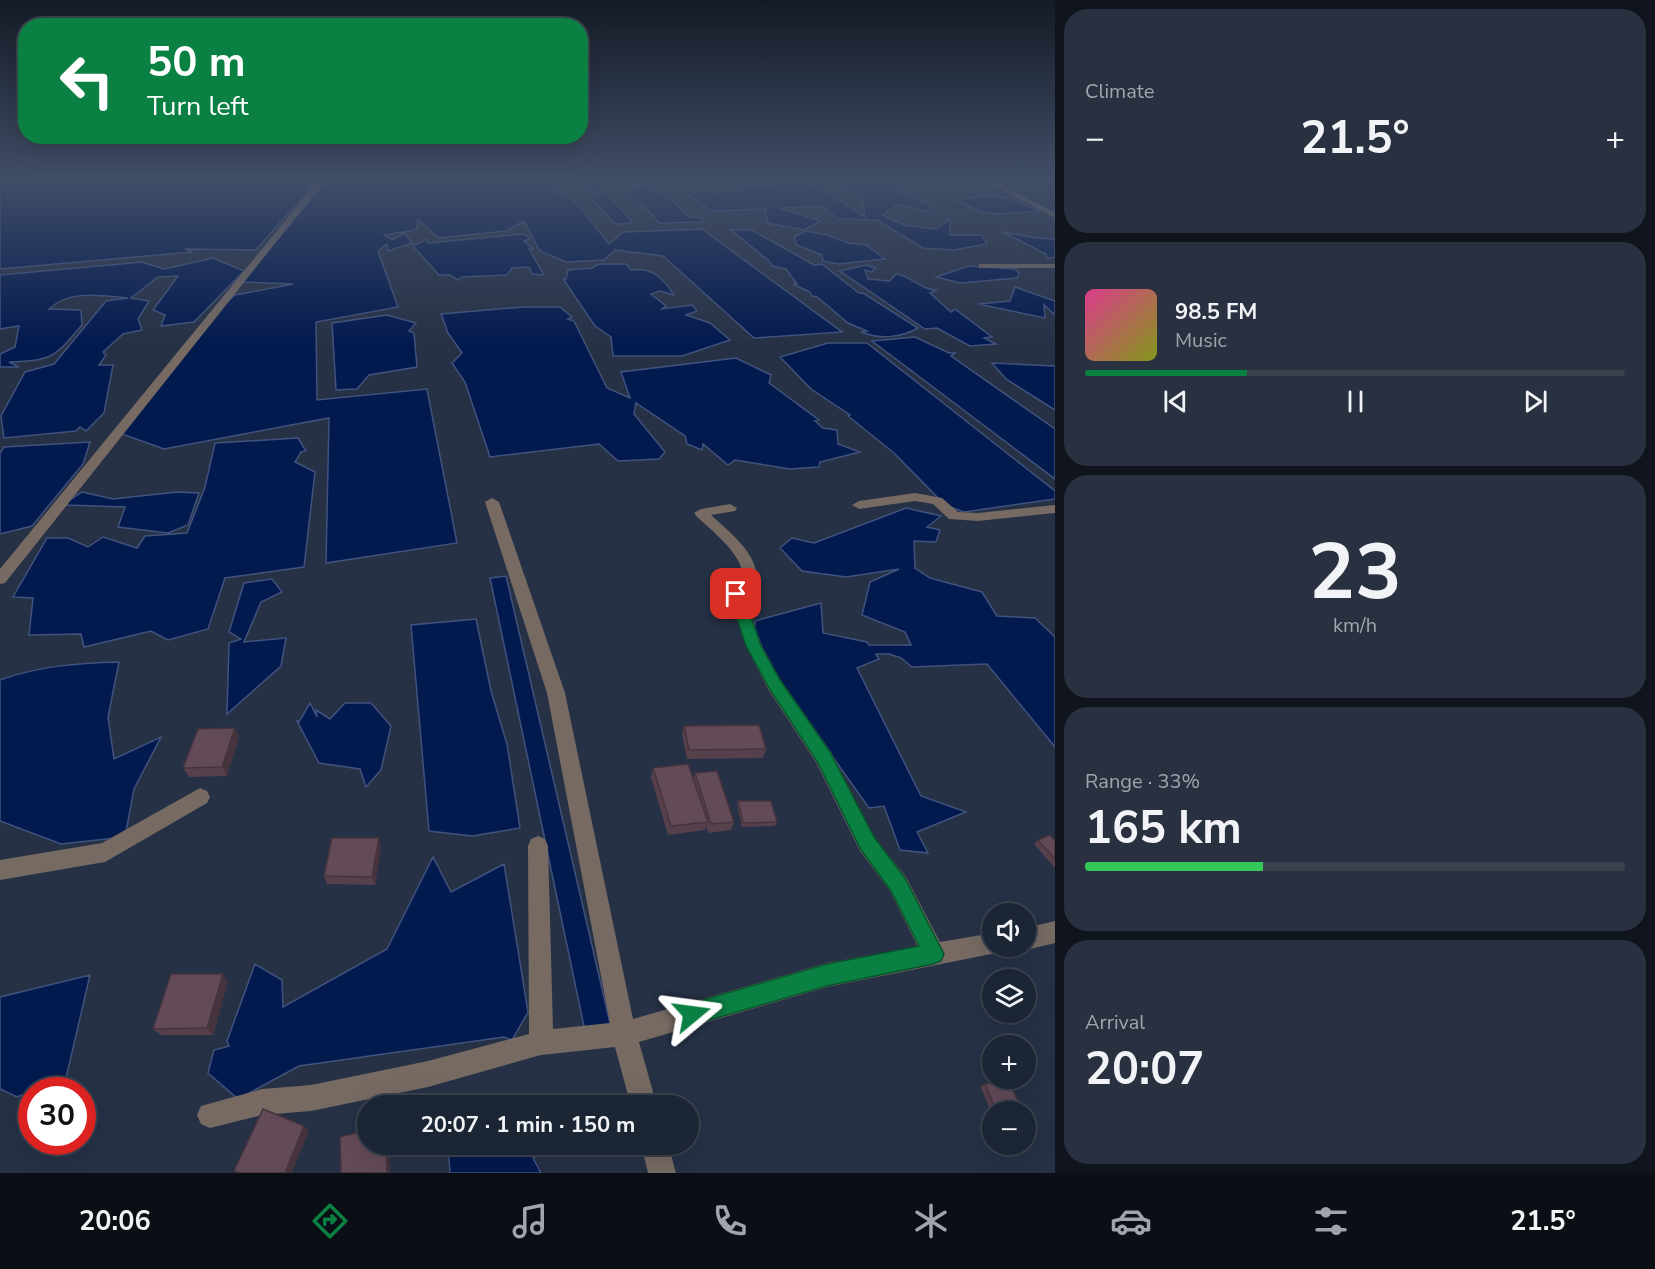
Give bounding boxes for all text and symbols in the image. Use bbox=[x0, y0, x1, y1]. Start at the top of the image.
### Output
text: 50 m bbox=[147, 34, 246, 91]
icon: left bbox=[48, 42, 126, 120]
text: Climate bbox=[1085, 78, 1154, 105]
text: Turn left bbox=[147, 88, 248, 125]
text: 21.5° bbox=[1300, 108, 1410, 169]
text: − bbox=[1085, 116, 1105, 161]
text: + bbox=[1605, 116, 1625, 161]
text: 98.5 FM bbox=[1175, 297, 1257, 327]
text: Music bbox=[1175, 327, 1227, 354]
icon: previous bbox=[1159, 385, 1192, 418]
icon: pause bbox=[1339, 385, 1372, 418]
icon: next bbox=[1519, 385, 1552, 418]
text: 23 bbox=[1308, 519, 1402, 626]
pin bbox=[710, 568, 761, 619]
icon: arrive bbox=[719, 577, 752, 610]
text: km/h bbox=[1333, 612, 1377, 639]
text: Range · 33% bbox=[1085, 768, 1200, 795]
text: 165 km bbox=[1085, 798, 1242, 859]
map controls bbox=[982, 903, 1036, 1155]
button: sound bbox=[982, 903, 1036, 957]
button: layers bbox=[982, 969, 1036, 1023]
position arrow bbox=[660, 982, 724, 1046]
text: Arrival bbox=[1085, 1009, 1145, 1036]
button: + bbox=[982, 1035, 1036, 1089]
text: 20:07 bbox=[1085, 1039, 1204, 1100]
speed limit sign: 30 bbox=[18, 1077, 96, 1155]
button: − bbox=[982, 1101, 1036, 1155]
text: 20:07 · 1 min · 150 m bbox=[421, 1110, 635, 1140]
icon: directions bbox=[309, 1200, 351, 1242]
icon: music bbox=[509, 1200, 551, 1242]
icon: phone bbox=[709, 1200, 751, 1242]
icon: climate bbox=[910, 1200, 952, 1242]
icon: car bbox=[1110, 1200, 1152, 1242]
icon: filters bbox=[1310, 1200, 1352, 1242]
text: 20:06 bbox=[79, 1203, 151, 1240]
text: 21.5° bbox=[1510, 1203, 1576, 1240]

